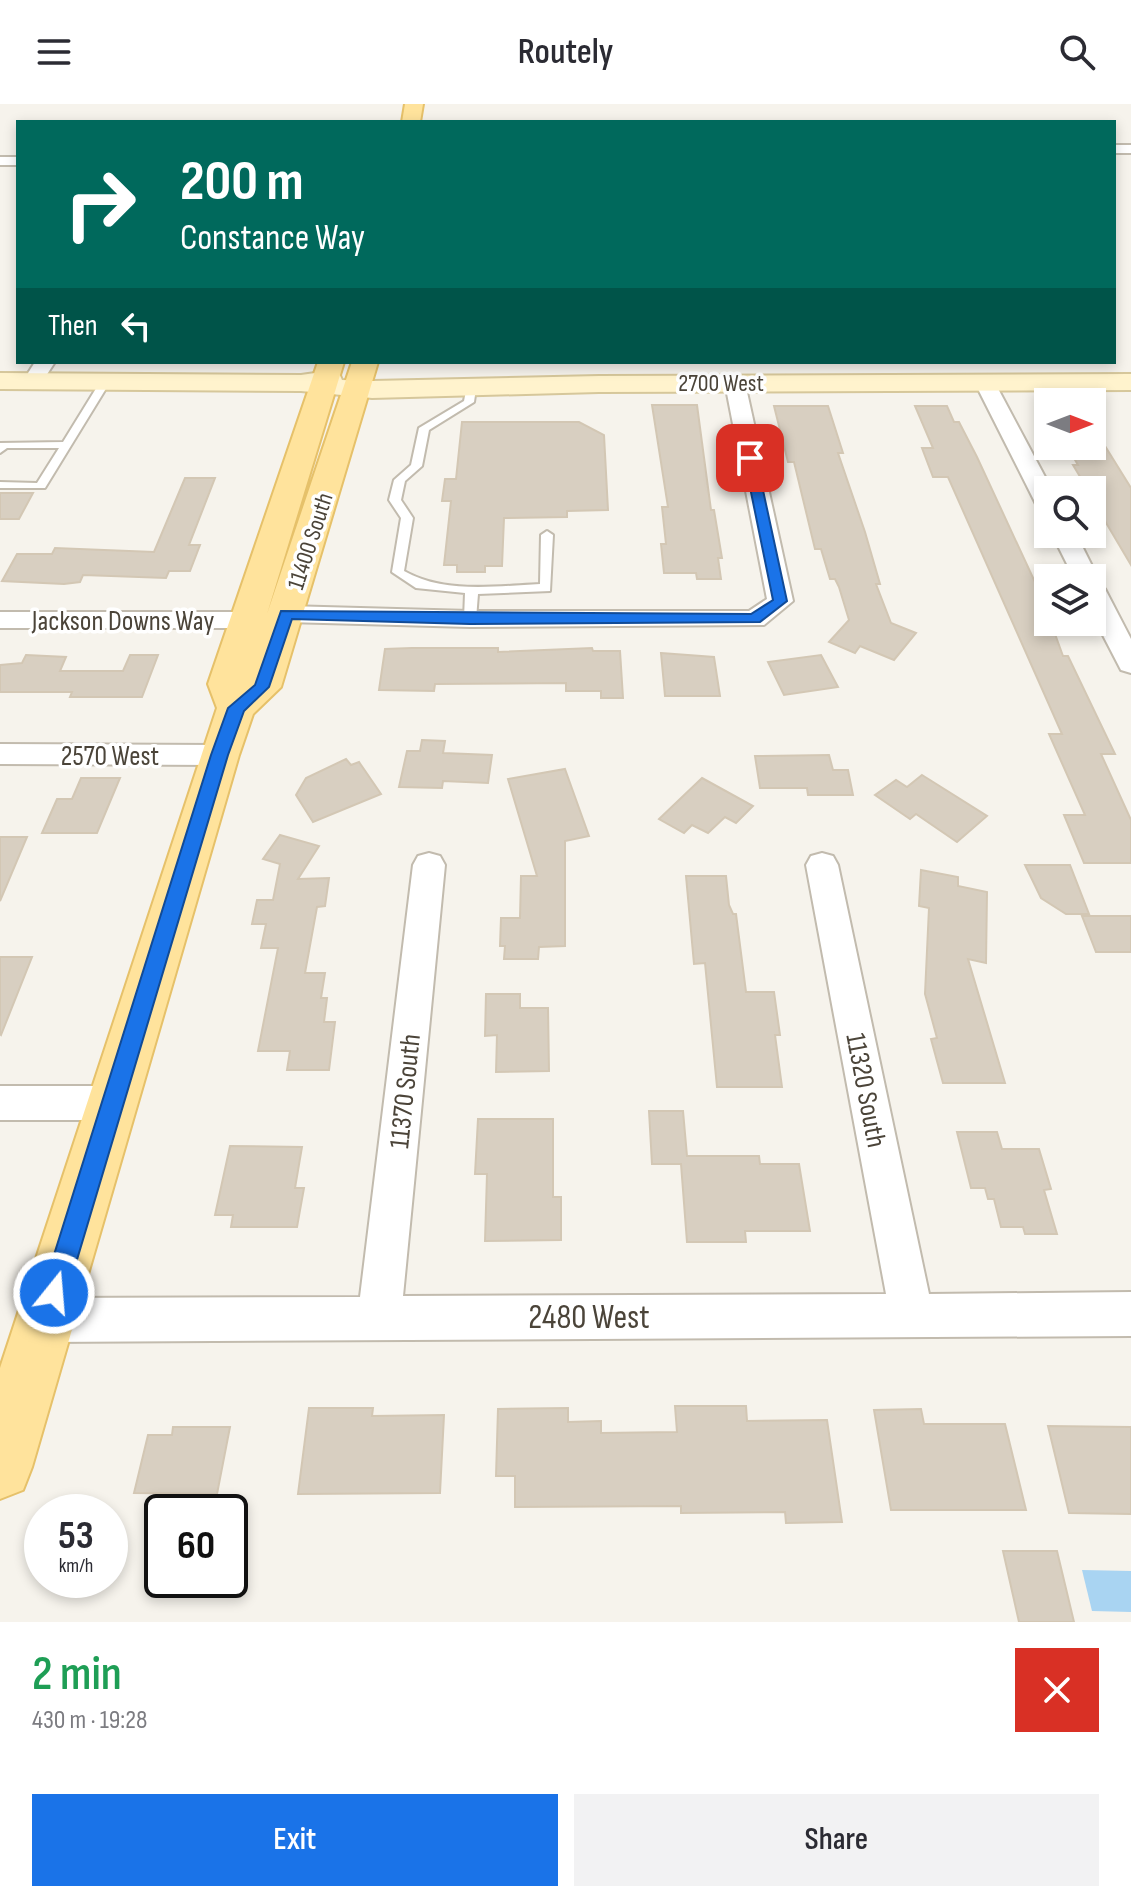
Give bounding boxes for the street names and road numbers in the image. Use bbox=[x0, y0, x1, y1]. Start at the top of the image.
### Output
street label: 2700 West bbox=[678, 369, 764, 398]
street label: 11400 South bbox=[281, 489, 340, 593]
street label: Jackson Downs Way bbox=[31, 605, 214, 638]
street label: 2570 West bbox=[61, 740, 159, 773]
street label: 11320 South bbox=[838, 1030, 893, 1150]
street label: 11370 South bbox=[383, 1032, 428, 1150]
street label: 2480 West bbox=[528, 1297, 650, 1338]

